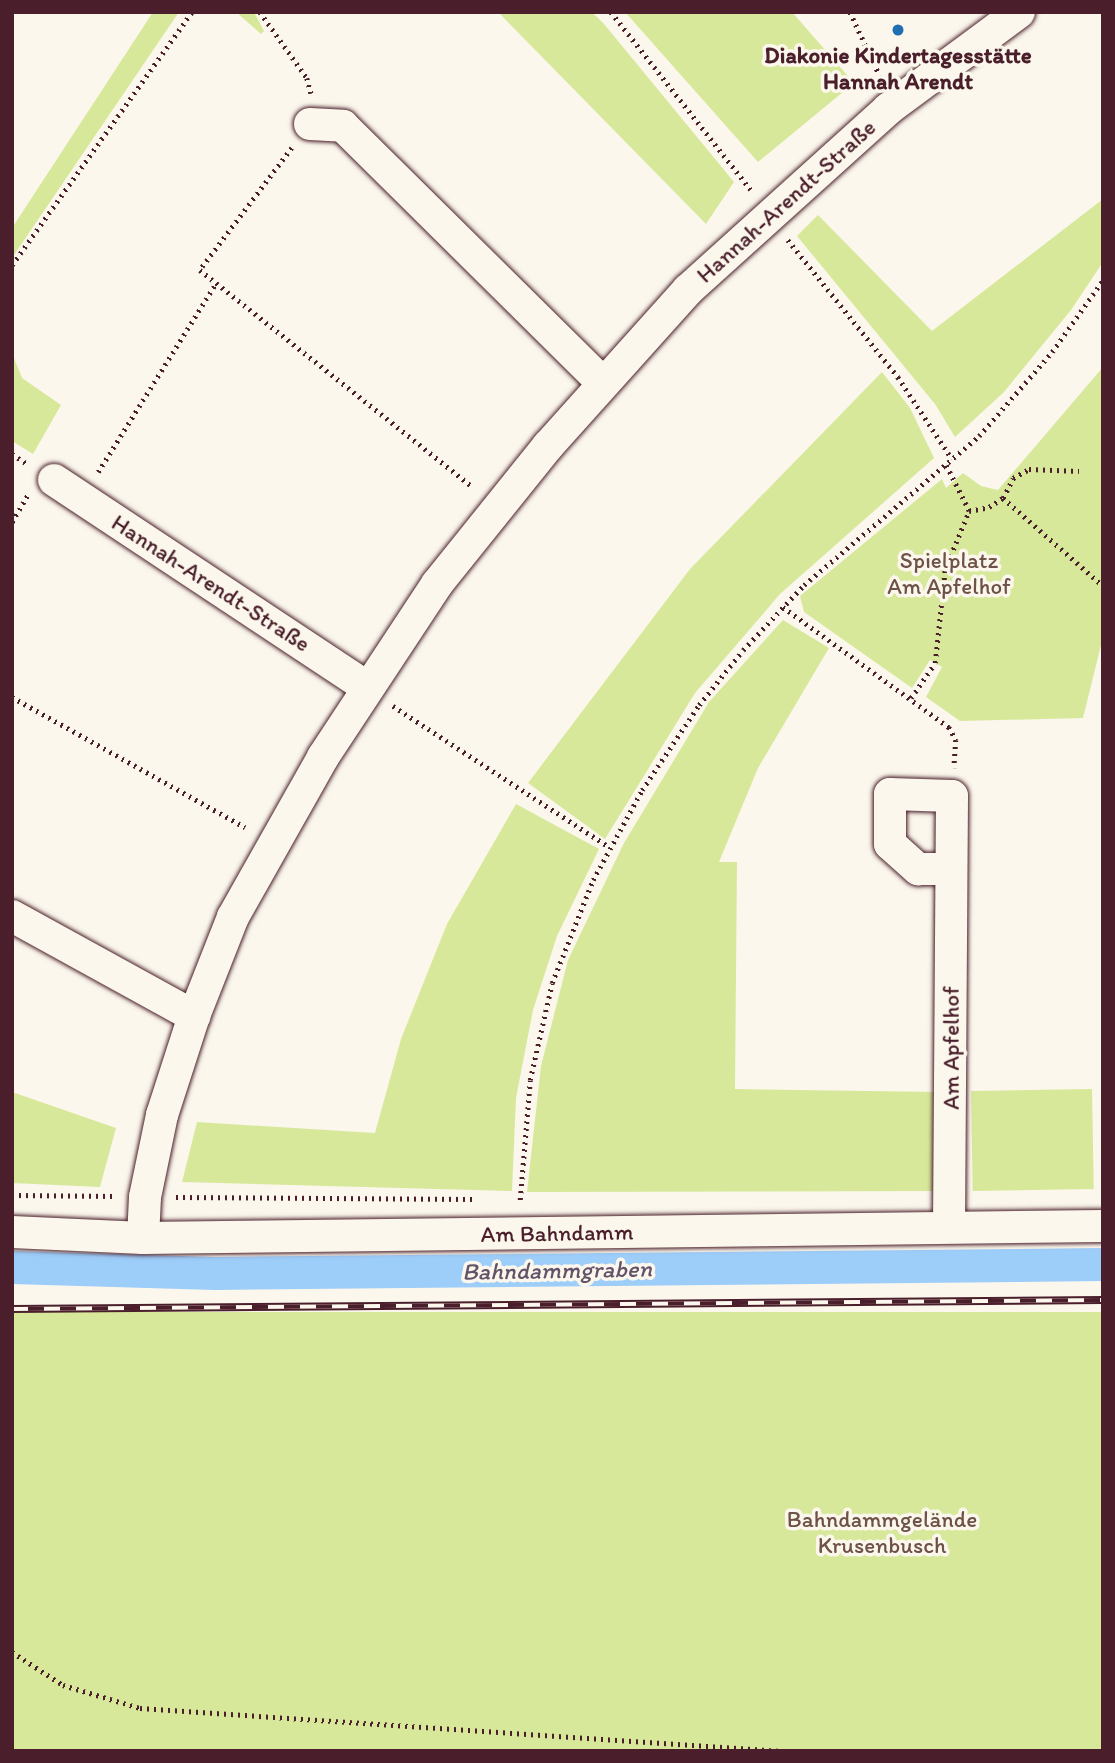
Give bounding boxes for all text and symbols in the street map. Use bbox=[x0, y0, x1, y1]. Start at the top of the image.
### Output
marker: Diakonie Kindertagesstätte Hannah Arendt bbox=[890, 22, 906, 38]
place label: Diakonie Kindertagesstätte Hannah Arendt bbox=[764, 41, 1032, 95]
street label: Hannah-Arendt-Straße bbox=[691, 113, 881, 289]
street label: Hannah-Arendt-Straße bbox=[107, 508, 315, 658]
park label: Spielplatz Am Apfelhof bbox=[886, 546, 1012, 600]
street label: Am Apfelhof bbox=[937, 985, 965, 1111]
street label: Am Bahndamm bbox=[481, 1218, 633, 1248]
water label: Bahndammgraben bbox=[462, 1254, 652, 1286]
park label: Bahndammgelände Krusenbusch bbox=[787, 1505, 977, 1559]

